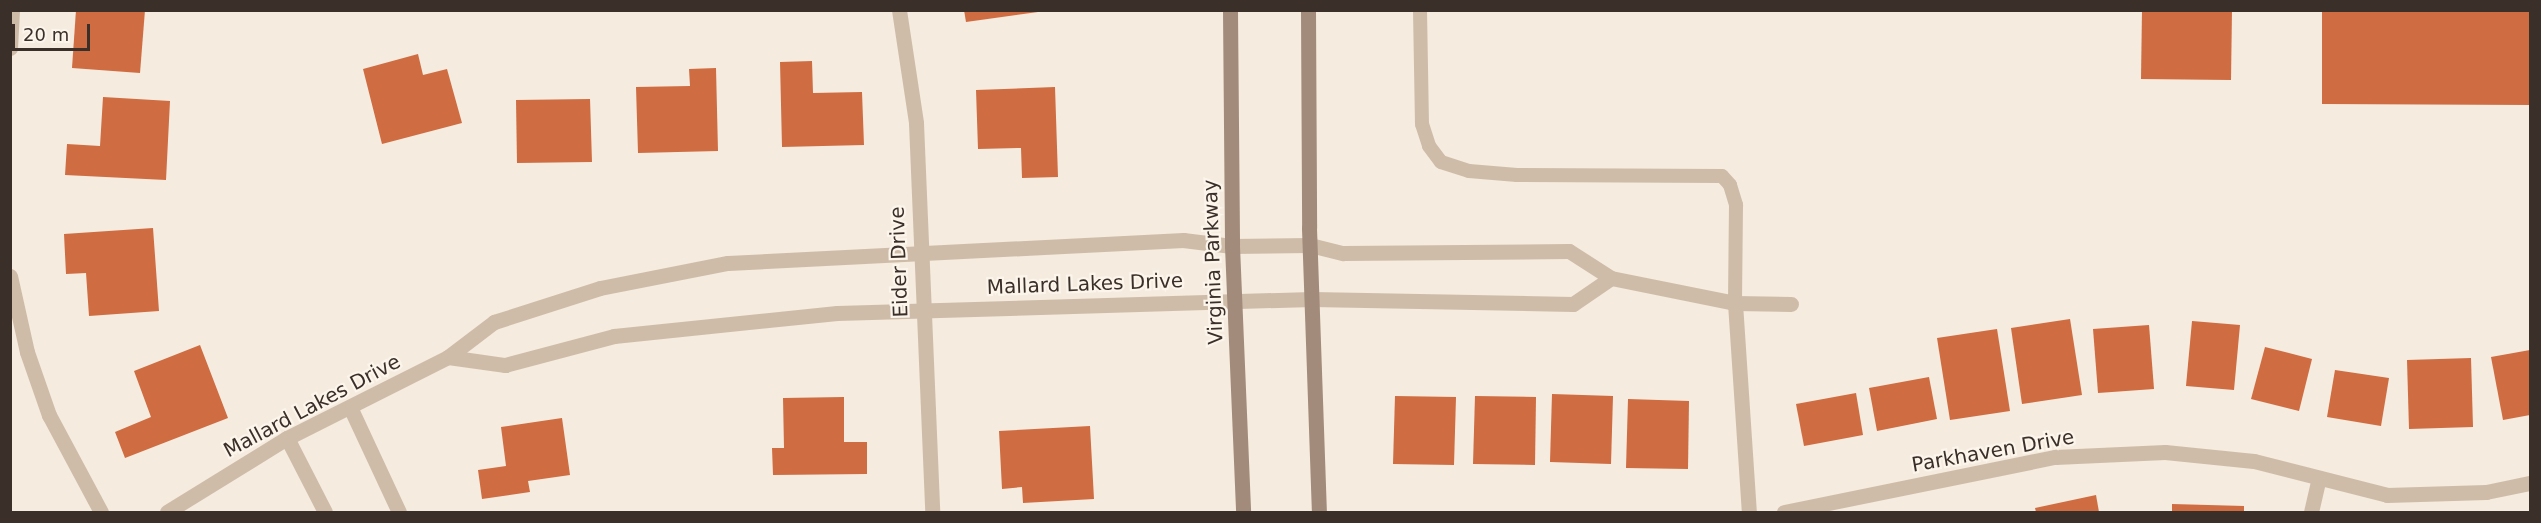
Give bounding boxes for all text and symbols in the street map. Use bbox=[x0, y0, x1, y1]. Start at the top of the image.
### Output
scale bar bbox=[15, 12, 93, 50]
text: 20 m bbox=[23, 24, 69, 45]
street label: Virginia Parkway bbox=[1198, 179, 1228, 345]
street label: Eider Drive bbox=[885, 206, 913, 318]
street label: Mallard Lakes Drive bbox=[986, 269, 1184, 299]
street label: Mallard Lakes Drive bbox=[220, 349, 404, 463]
street label: Parkhaven Drive bbox=[1910, 425, 2076, 477]

